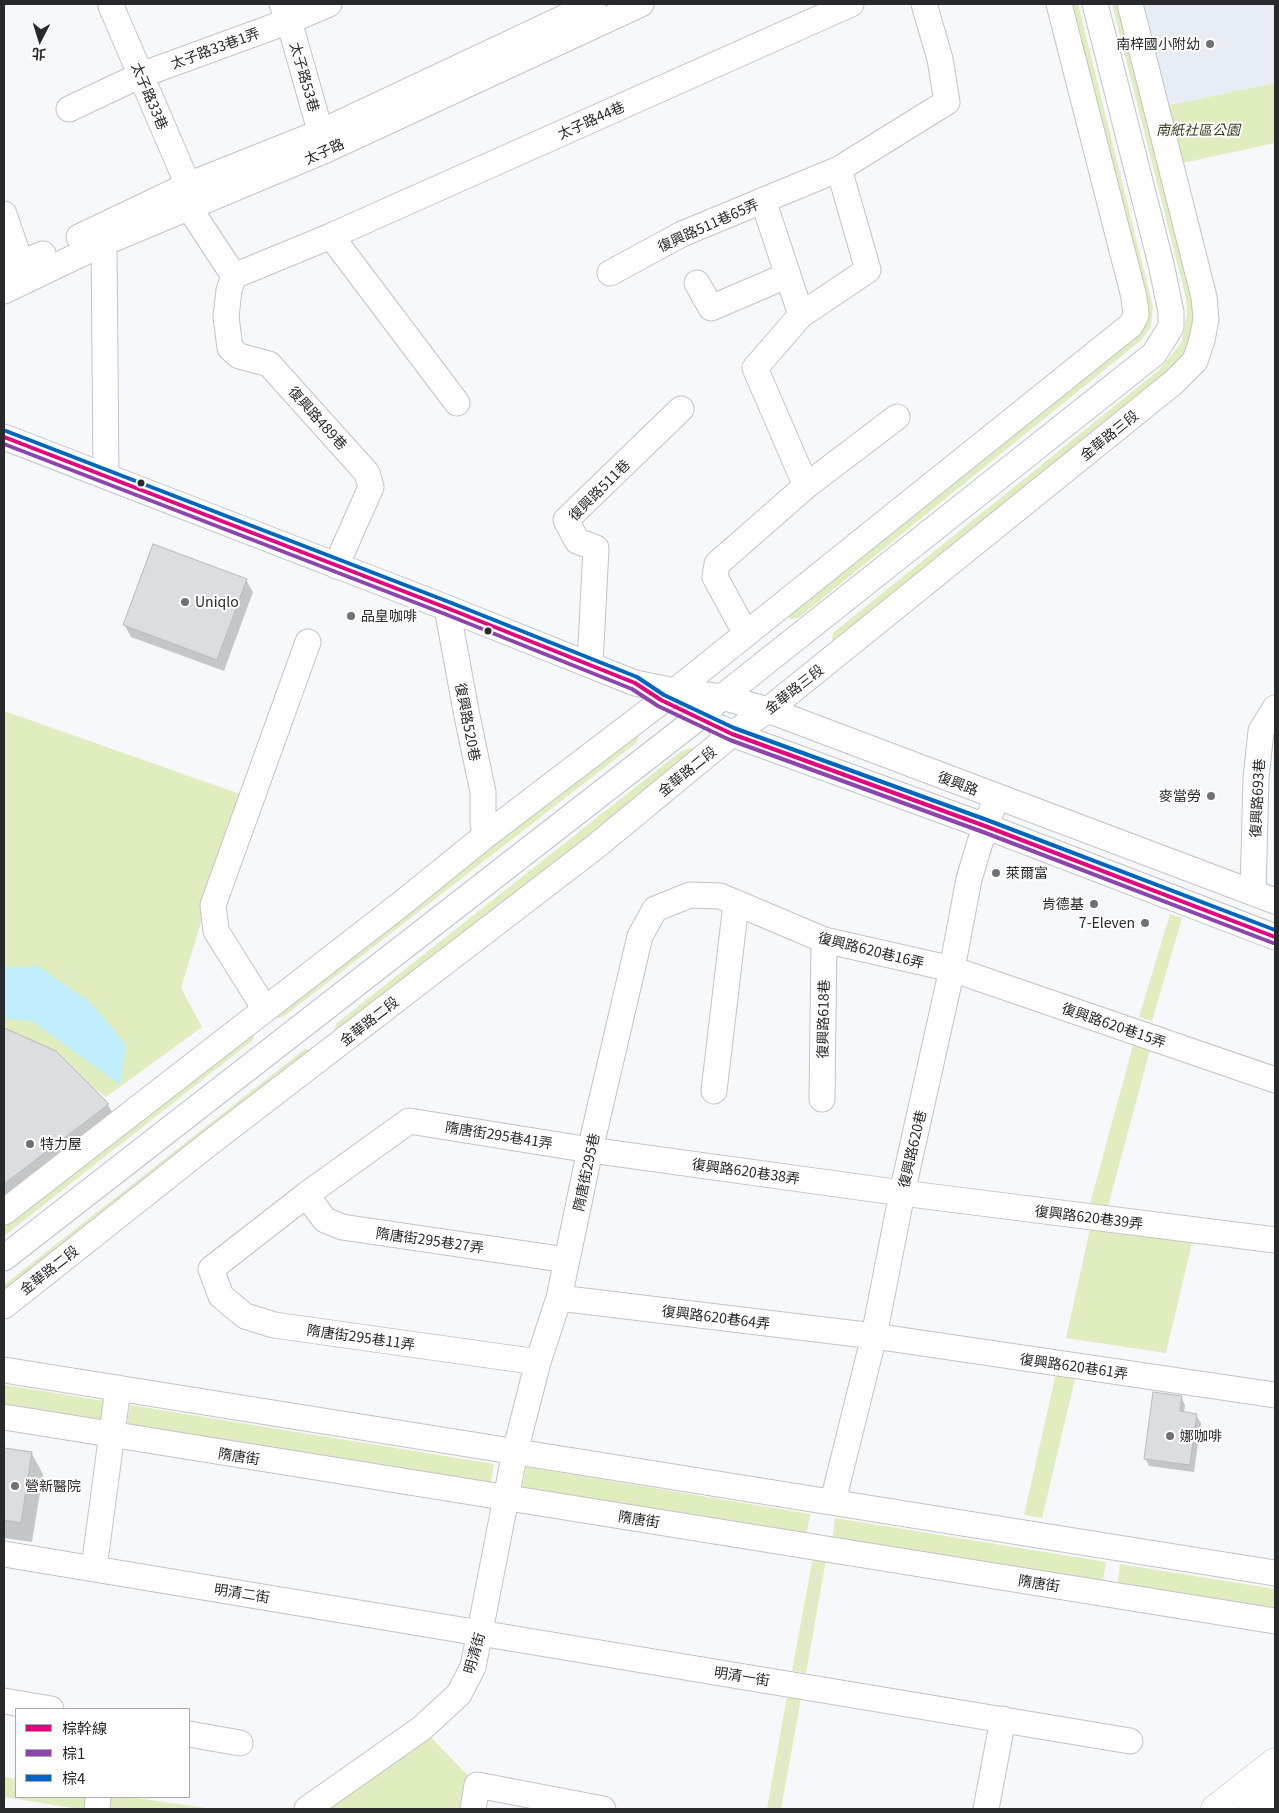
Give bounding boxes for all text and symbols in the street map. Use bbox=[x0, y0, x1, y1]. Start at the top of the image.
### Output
north arrow bbox=[15, 15, 65, 65]
street label: 太子路33巷1弄 bbox=[168, 24, 262, 72]
place label: 南梓國小附幼 bbox=[1116, 36, 1200, 52]
marker: 南梓國小附幼 bbox=[1204, 38, 1216, 50]
street label: 太子路53巷 bbox=[287, 40, 323, 114]
text: 北 bbox=[31, 44, 47, 66]
street label: 太子路33巷 bbox=[128, 60, 172, 132]
street label: 太子路44巷 bbox=[555, 98, 627, 142]
park label: 南紙社區公園 bbox=[1156, 122, 1240, 138]
street label: 太子路 bbox=[301, 135, 347, 167]
street label: 復興路511巷65弄 bbox=[655, 195, 761, 255]
street label: 復興路489巷 bbox=[285, 383, 351, 453]
street label: 金華路三段 bbox=[1077, 406, 1141, 464]
street label: 復興路511巷 bbox=[565, 456, 633, 524]
unlabelled marker bbox=[136, 478, 146, 488]
place label: Uniqlo bbox=[195, 594, 239, 610]
marker: Uniqlo bbox=[179, 596, 191, 608]
place label: 品皇咖啡 bbox=[361, 608, 417, 624]
marker: 品皇咖啡 bbox=[345, 610, 357, 622]
unlabelled marker bbox=[483, 626, 493, 636]
street label: 金華路三段 bbox=[761, 661, 827, 717]
street label: 復興路520巷 bbox=[452, 681, 484, 763]
street label: 金華路二段 bbox=[655, 742, 719, 800]
street label: 復興路693巷 bbox=[1247, 758, 1267, 838]
street label: 復興路 bbox=[935, 768, 981, 798]
place label: 麥當勞 bbox=[1159, 788, 1201, 804]
marker: 麥當勞 bbox=[1205, 790, 1217, 802]
place label: 萊爾富 bbox=[1006, 865, 1048, 881]
marker: 萊爾富 bbox=[990, 867, 1002, 879]
place label: 肯德基 bbox=[1042, 896, 1084, 912]
marker: 肯德基 bbox=[1088, 898, 1100, 910]
place label: 7-Eleven bbox=[1079, 915, 1135, 931]
marker: 7-Eleven bbox=[1139, 917, 1151, 929]
street label: 復興路620巷16弄 bbox=[816, 929, 926, 971]
street label: 復興路618巷 bbox=[814, 979, 832, 1059]
street label: 金華路二段 bbox=[336, 993, 402, 1049]
street label: 復興路620巷15弄 bbox=[1060, 999, 1168, 1051]
street label: 復興路620巷 bbox=[895, 1108, 929, 1190]
street label: 隋唐街295巷41弄 bbox=[444, 1118, 554, 1152]
street label: 隋唐街295巷 bbox=[570, 1131, 602, 1213]
place label: 特力屋 bbox=[40, 1136, 82, 1152]
marker: 特力屋 bbox=[24, 1138, 36, 1150]
street label: 復興路620巷38弄 bbox=[691, 1155, 801, 1187]
street label: 復興路620巷39弄 bbox=[1034, 1202, 1144, 1232]
street label: 隋唐街295巷27弄 bbox=[375, 1224, 485, 1256]
street label: 金華路二段 bbox=[16, 1242, 82, 1298]
street label: 復興路620巷64弄 bbox=[661, 1302, 771, 1332]
street label: 隋唐街295巷11弄 bbox=[306, 1321, 416, 1353]
street label: 復興路620巷61弄 bbox=[1019, 1350, 1129, 1382]
place label: 娜咖啡 bbox=[1180, 1428, 1222, 1444]
marker: 娜咖啡 bbox=[1164, 1430, 1176, 1442]
street label: 隋唐街 bbox=[217, 1444, 261, 1468]
place label: 營新醫院 bbox=[25, 1478, 81, 1494]
marker: 營新醫院 bbox=[9, 1480, 21, 1492]
street label: 隋唐街 bbox=[617, 1507, 661, 1531]
street label: 隋唐街 bbox=[1017, 1571, 1061, 1595]
street label: 明清二街 bbox=[213, 1580, 271, 1606]
street label: 明清街 bbox=[460, 1630, 488, 1676]
street label: 明清一街 bbox=[713, 1663, 771, 1689]
legend bbox=[15, 1708, 190, 1798]
text: 棕幹線 bbox=[62, 1717, 107, 1738]
text: 棕1 bbox=[62, 1742, 85, 1763]
text: 棕4 bbox=[62, 1767, 85, 1788]

